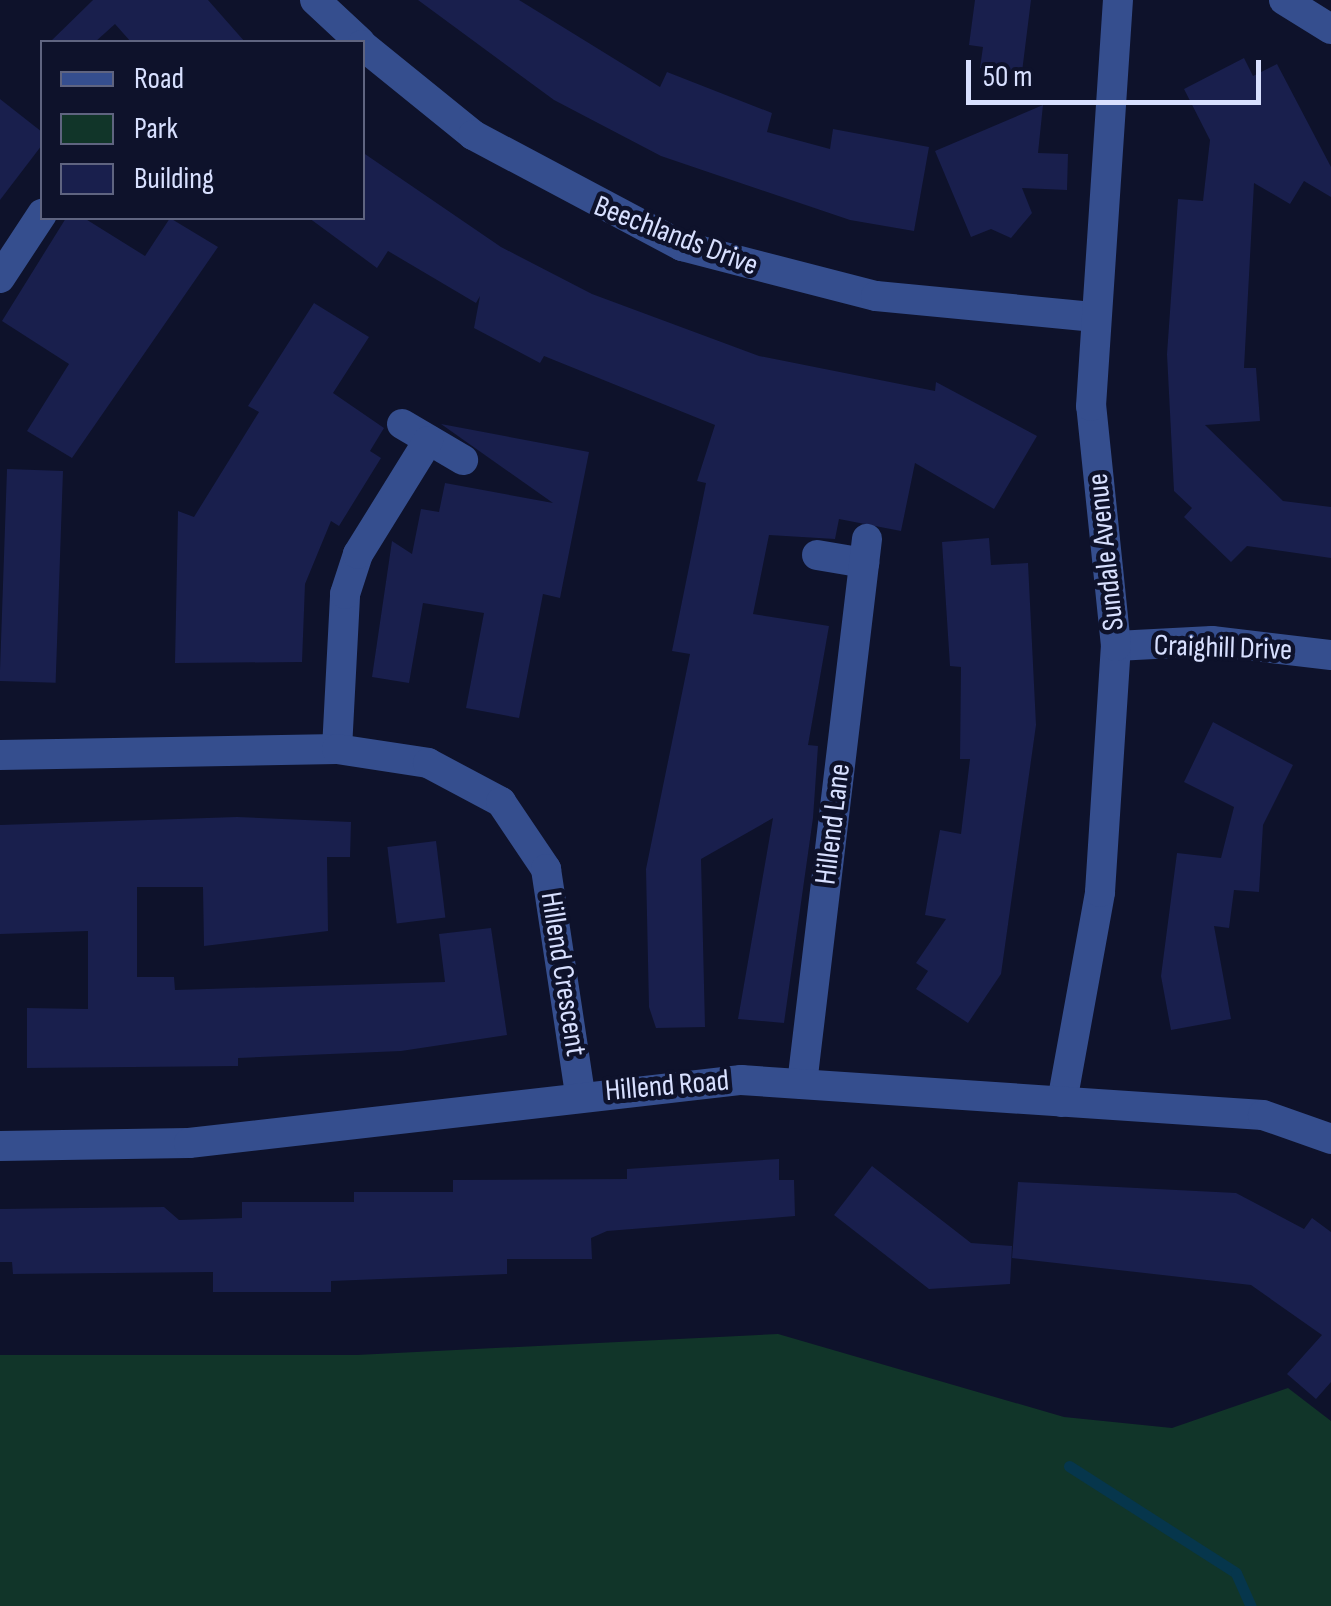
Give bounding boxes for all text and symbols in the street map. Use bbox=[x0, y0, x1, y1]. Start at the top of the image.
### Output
legend bbox=[40, 40, 365, 220]
scale bar bbox=[971, 40, 1266, 102]
text: 50 m bbox=[983, 59, 1032, 95]
text: Road bbox=[134, 61, 184, 97]
text: Park bbox=[134, 111, 178, 147]
text: Building bbox=[134, 161, 214, 197]
street label: Beechlands Drive bbox=[589, 188, 763, 284]
street label: Sundale Avenue bbox=[1080, 472, 1132, 632]
street label: Craighill Drive bbox=[1153, 628, 1293, 668]
street label: Hillend Lane bbox=[808, 761, 858, 887]
street label: Hillend Crescent bbox=[532, 889, 594, 1059]
street label: Hillend Road bbox=[604, 1063, 730, 1109]

